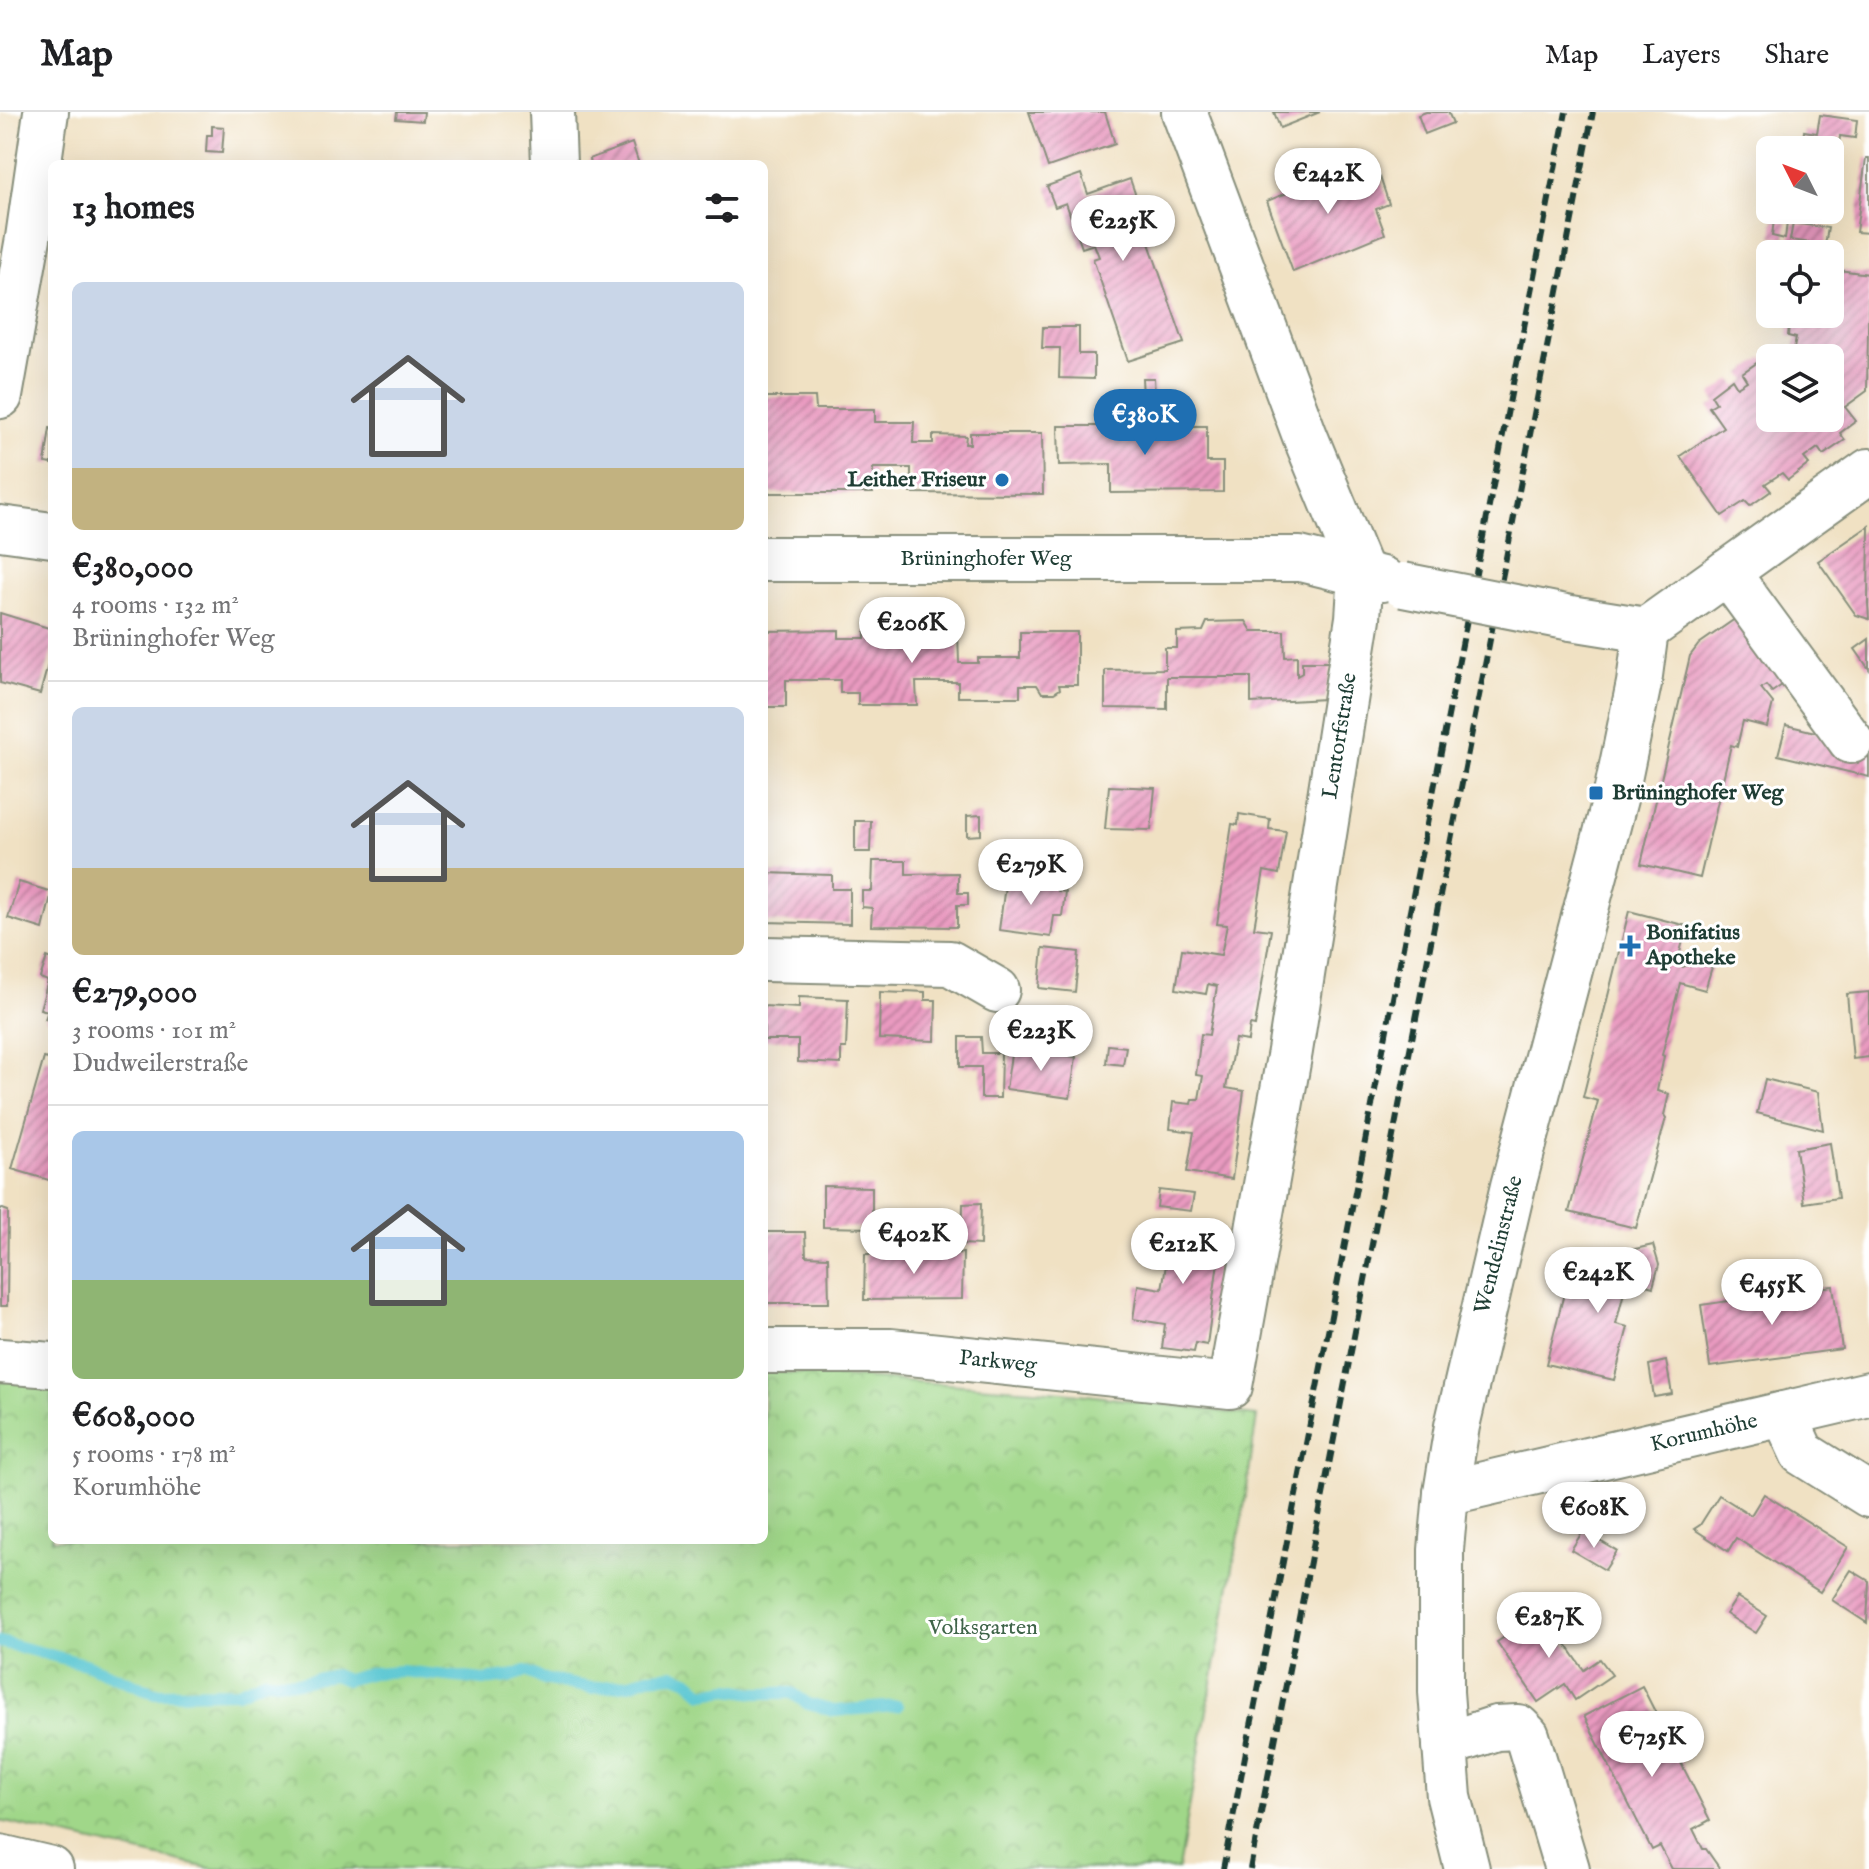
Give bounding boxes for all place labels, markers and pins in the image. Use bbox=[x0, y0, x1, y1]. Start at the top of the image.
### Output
pin: €242K bbox=[1272, 148, 1384, 216]
pin: €225K bbox=[1067, 195, 1179, 263]
pin: €380K bbox=[1089, 389, 1201, 457]
place label: Leither Friseur bbox=[847, 466, 987, 494]
marker: Leither Friseur bbox=[993, 471, 1011, 489]
pin: €206K bbox=[856, 597, 968, 665]
place label: Brüninghofer Weg bbox=[1612, 779, 1785, 807]
marker: Brüninghofer Weg bbox=[1587, 784, 1605, 802]
pin: €279K bbox=[975, 839, 1087, 907]
place label: Bonifatius Apotheke bbox=[1645, 919, 1740, 972]
marker: Bonifatius Apotheke bbox=[1621, 937, 1639, 955]
pin: €223K bbox=[985, 1005, 1097, 1073]
pin: €402K bbox=[858, 1208, 970, 1276]
pin: €212K bbox=[1127, 1218, 1239, 1286]
pin: €242K bbox=[1542, 1247, 1654, 1315]
pin: €455K bbox=[1716, 1259, 1828, 1327]
pin: €608K bbox=[1538, 1482, 1650, 1550]
pin: €287K bbox=[1493, 1592, 1605, 1660]
pin: €725K bbox=[1596, 1711, 1708, 1779]

